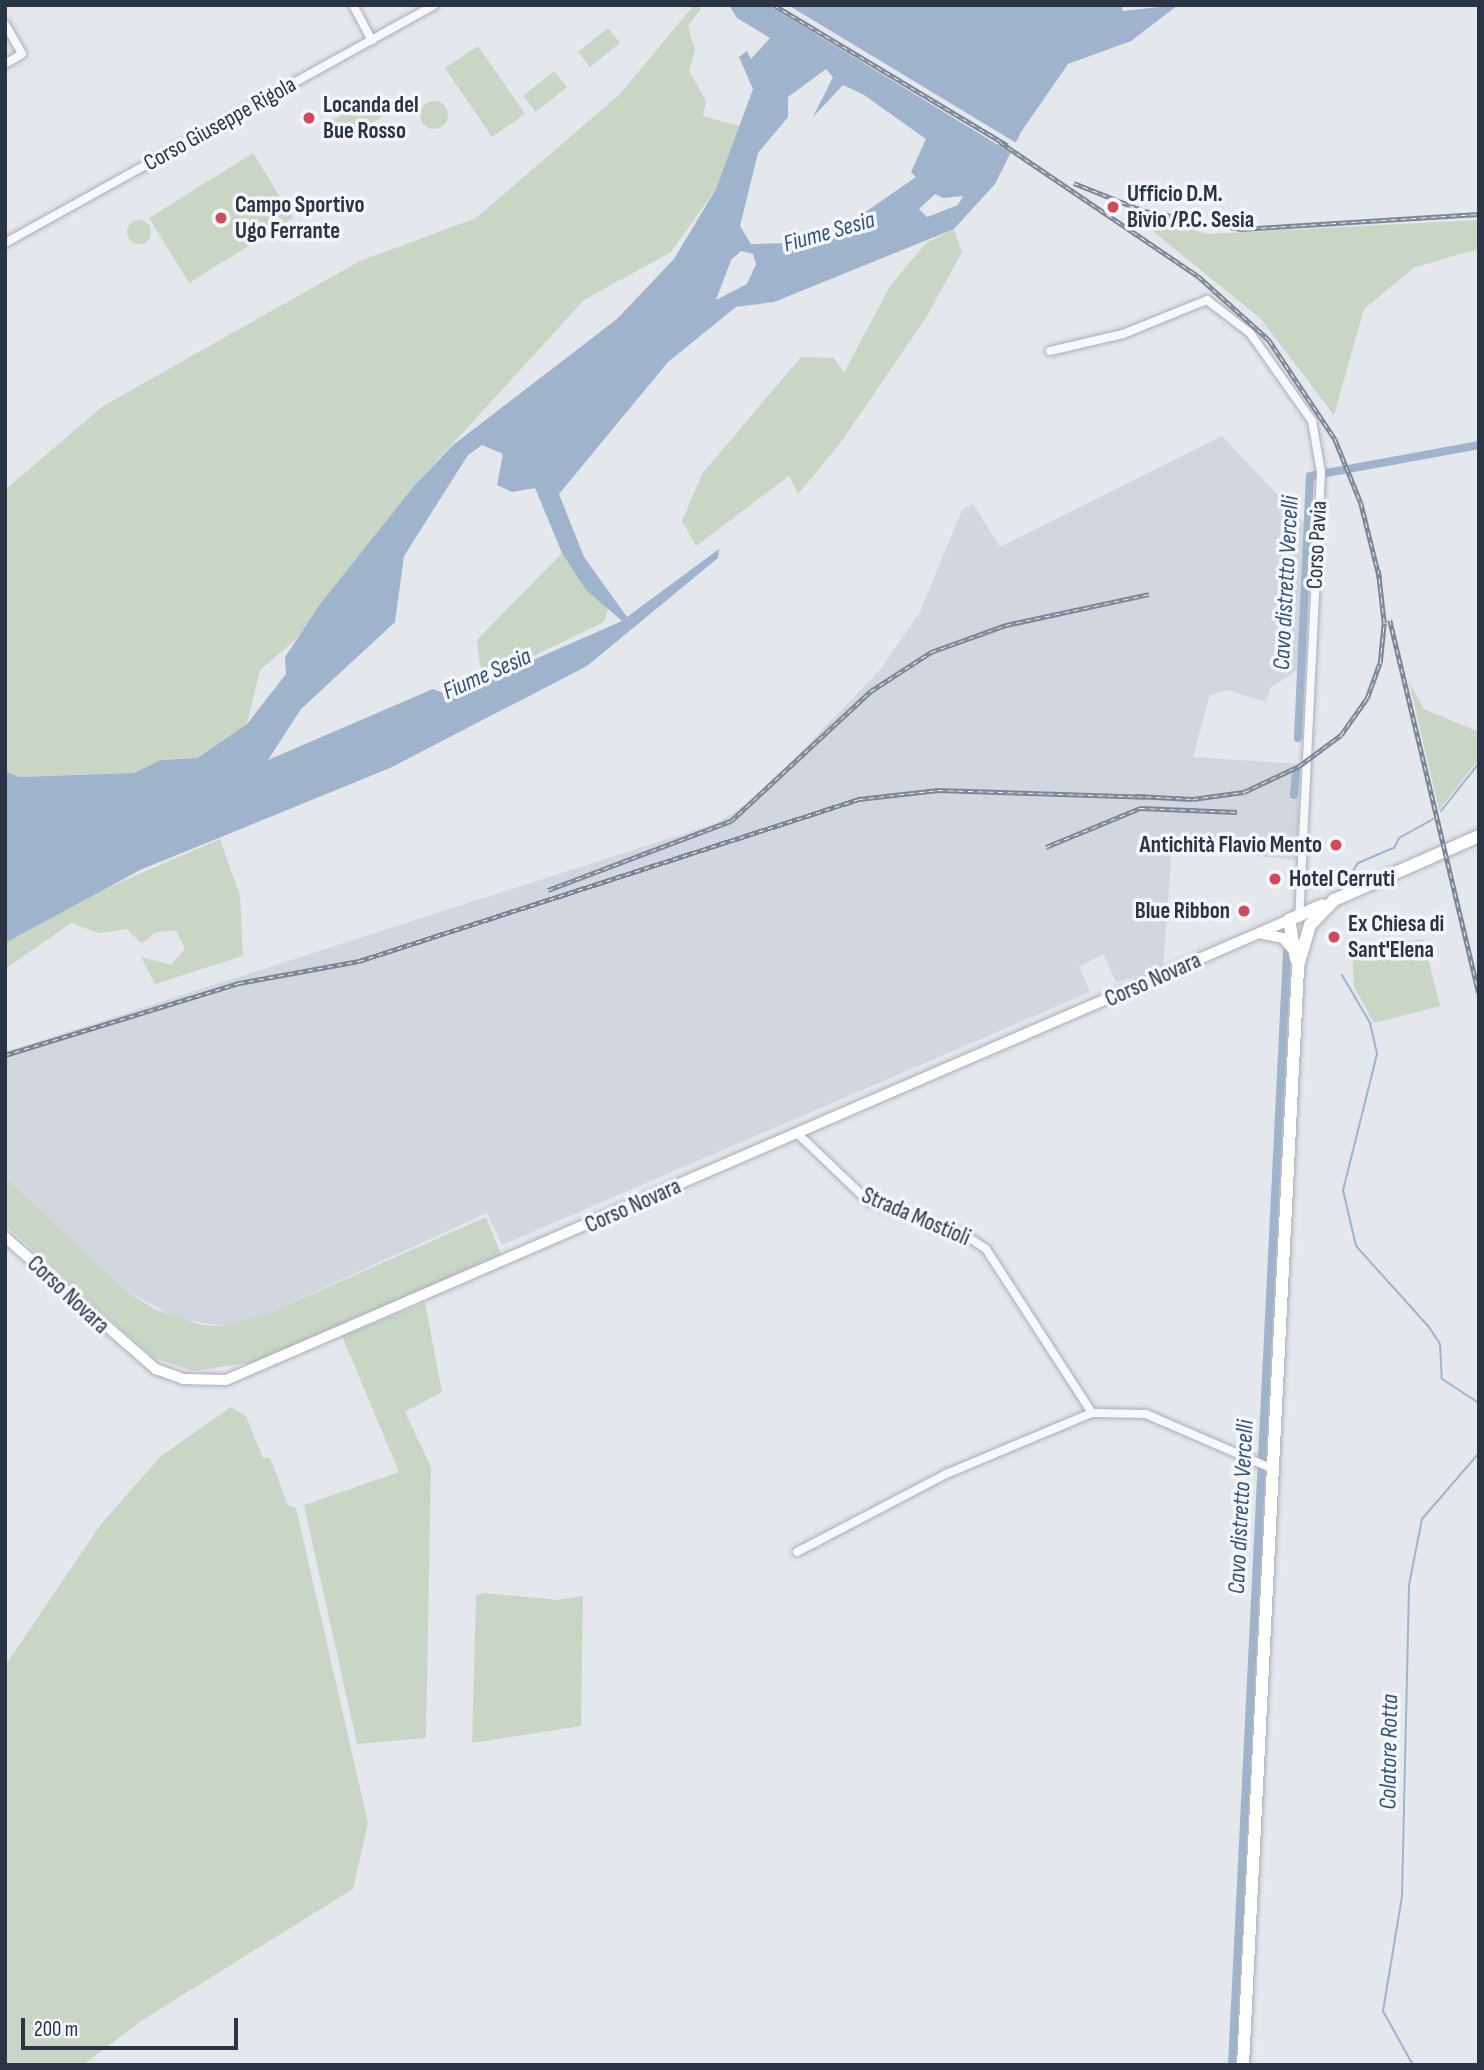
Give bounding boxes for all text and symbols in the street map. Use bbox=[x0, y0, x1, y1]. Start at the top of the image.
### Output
street label: Corso Giuseppe Rigola bbox=[139, 71, 301, 177]
place label: Locanda del Bue Rosso bbox=[323, 91, 419, 145]
marker: Locanda del Bue Rosso bbox=[301, 110, 317, 126]
place label: Ufficio D.M. Bivio /P.C. Sesia bbox=[1127, 180, 1254, 234]
place label: Campo Sportivo Ugo Ferrante bbox=[235, 191, 364, 245]
marker: Ufficio D.M. Bivio /P.C. Sesia bbox=[1105, 199, 1121, 215]
water label: Fiume Sesia bbox=[780, 205, 878, 259]
marker: Campo Sportivo Ugo Ferrante bbox=[213, 210, 229, 226]
water label: Cavo distretto Vercelli bbox=[1267, 495, 1305, 671]
street label: Corso Pavia bbox=[1301, 500, 1333, 590]
water label: Fiume Sesia bbox=[438, 642, 536, 706]
place label: Antichità Flavio Mento bbox=[1140, 831, 1322, 859]
marker: Antichità Flavio Mento bbox=[1328, 837, 1344, 853]
place label: Hotel Cerruti bbox=[1289, 865, 1395, 893]
marker: Hotel Cerruti bbox=[1267, 871, 1283, 887]
place label: Blue Ribbon bbox=[1135, 897, 1230, 925]
marker: Blue Ribbon bbox=[1236, 903, 1252, 919]
place label: Ex Chiesa di Sant'Elena bbox=[1348, 910, 1444, 964]
marker: Ex Chiesa di Sant'Elena bbox=[1326, 929, 1342, 945]
street label: Corso Novara bbox=[1101, 947, 1205, 1013]
street label: Corso Novara bbox=[581, 1173, 685, 1239]
street label: Strada Mostioli bbox=[857, 1182, 975, 1252]
street label: Corso Novara bbox=[21, 1250, 115, 1340]
water label: Cavo distretto Vercelli bbox=[1222, 1419, 1260, 1595]
water label: Colatore Rotta bbox=[1374, 1694, 1404, 1810]
scale bar bbox=[24, 2004, 242, 2048]
text: 200 m bbox=[34, 2017, 78, 2042]

